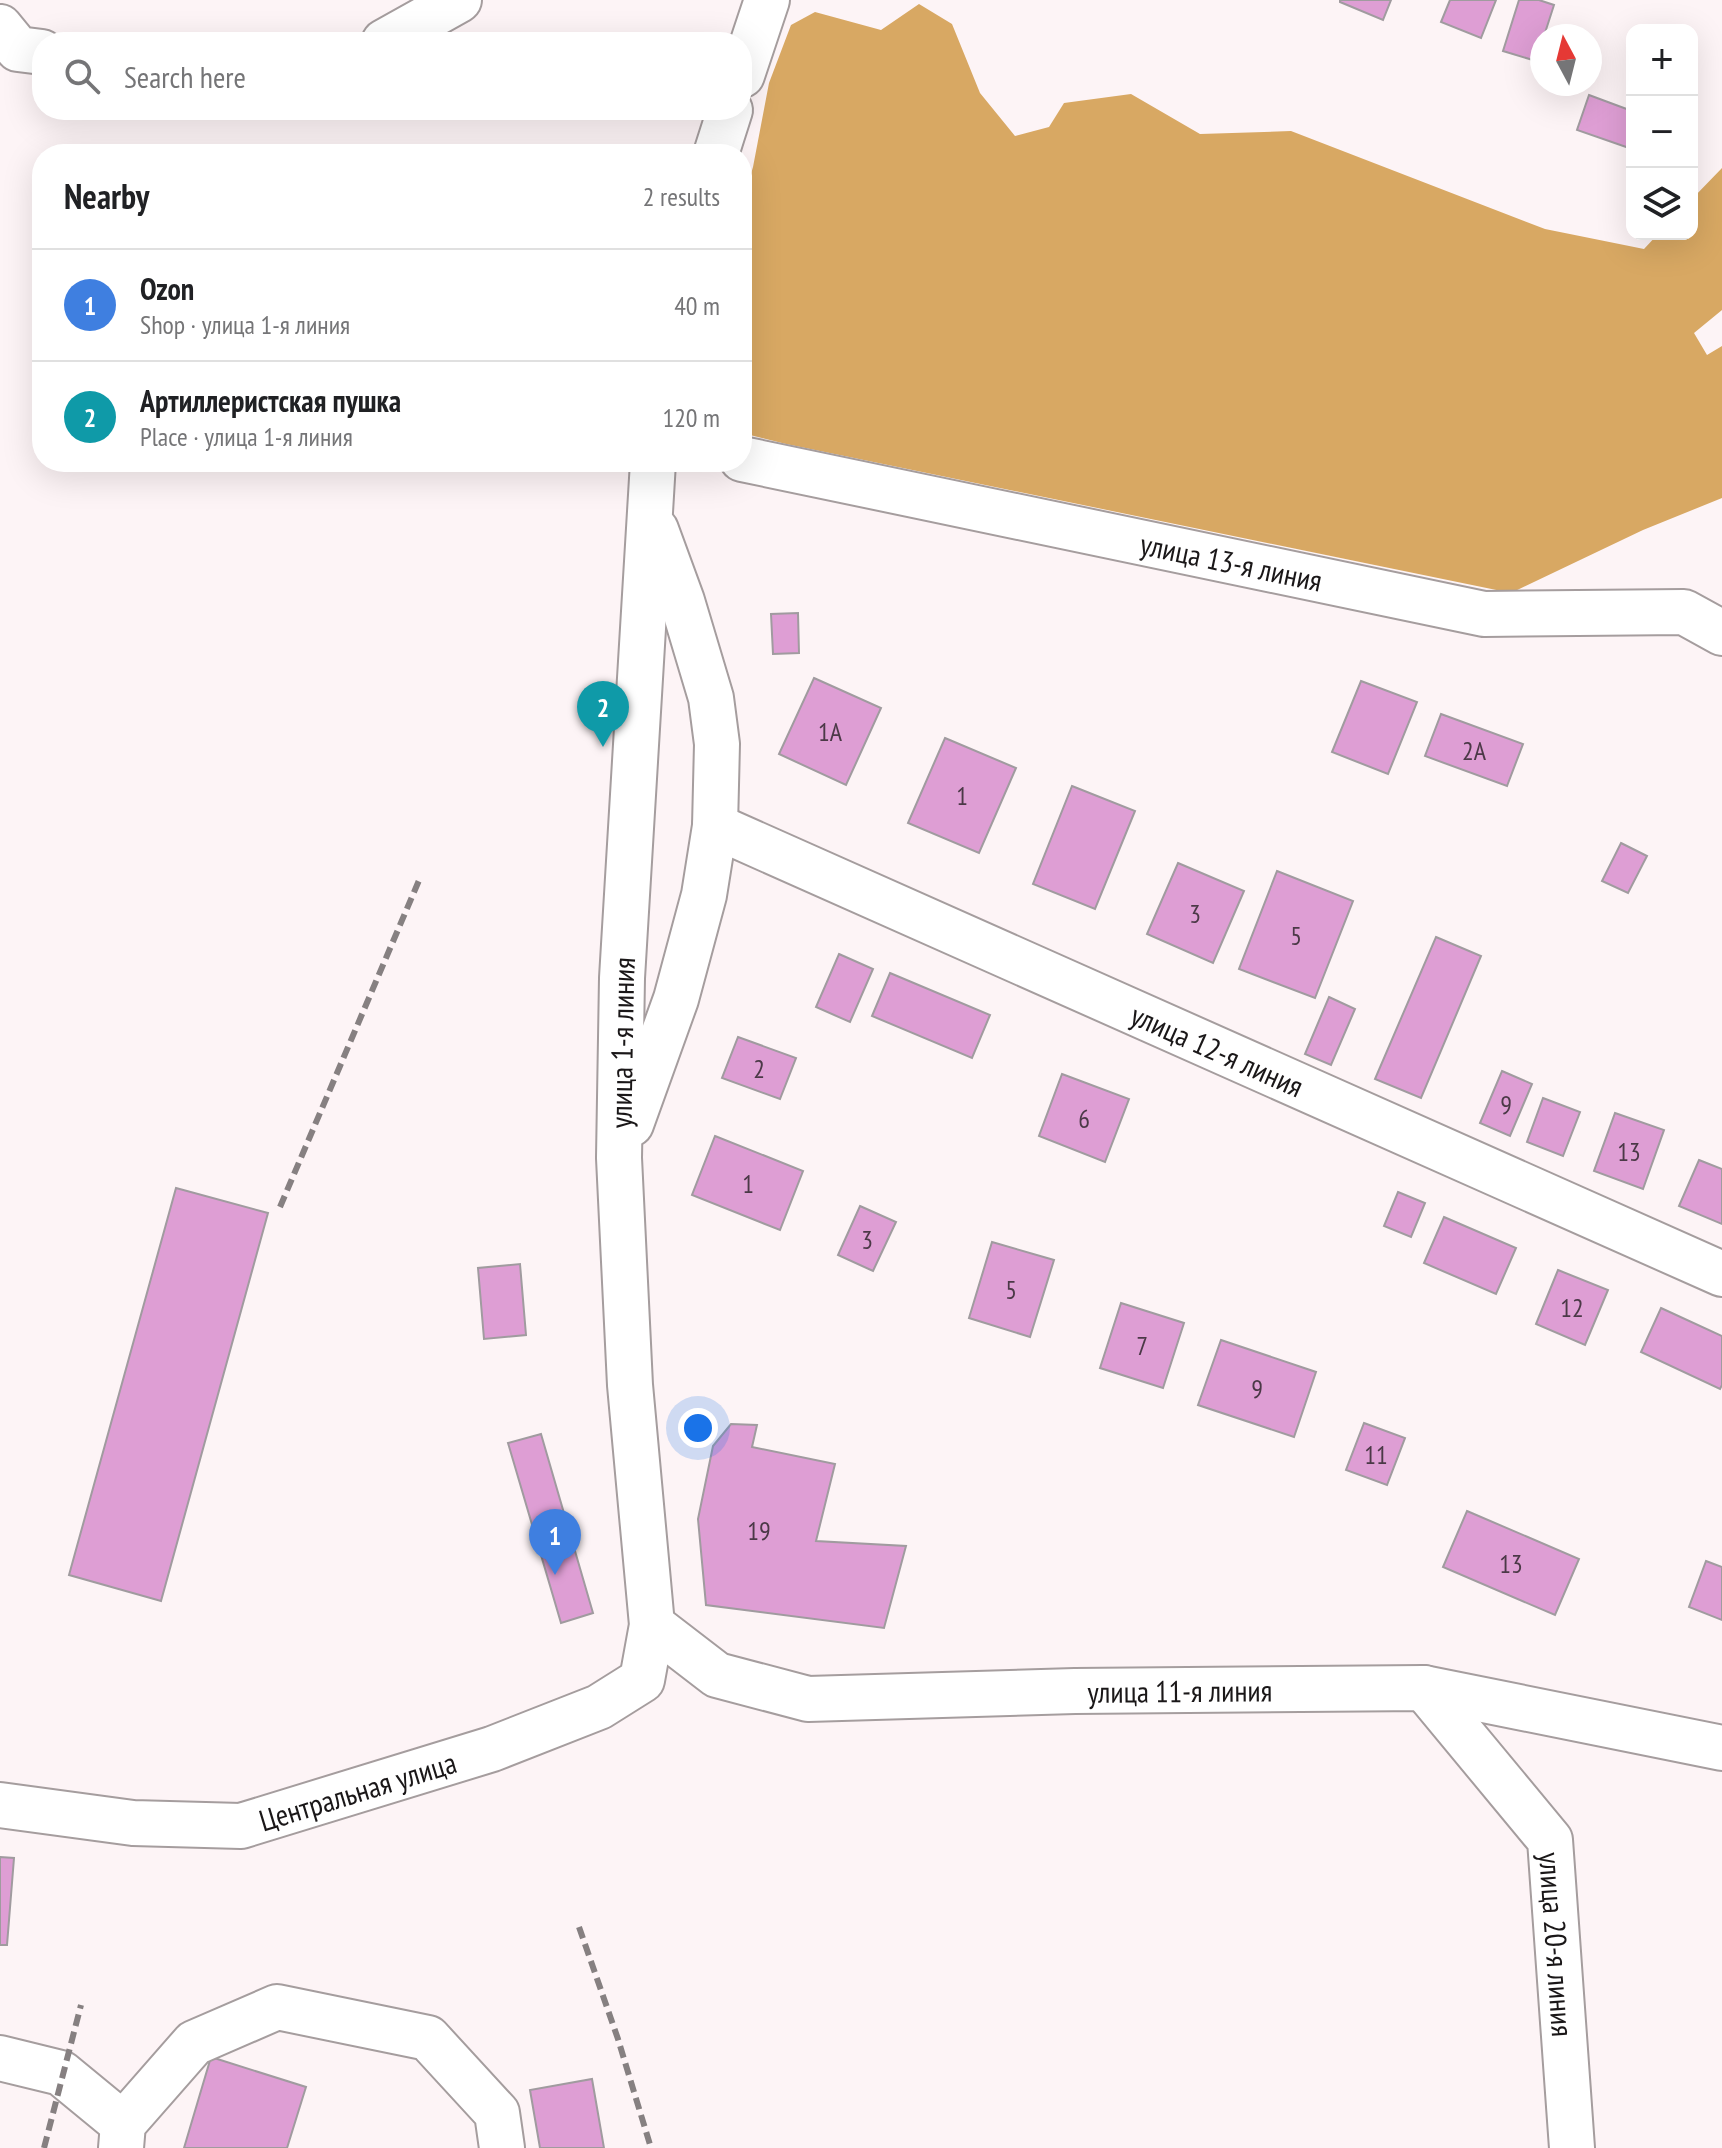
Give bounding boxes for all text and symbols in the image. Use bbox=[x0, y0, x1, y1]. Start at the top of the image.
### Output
north arrow bbox=[1530, 24, 1602, 96]
map controls bbox=[1626, 24, 1698, 240]
button: + bbox=[1626, 24, 1698, 96]
search box bbox=[32, 32, 752, 120]
icon: search bbox=[60, 54, 104, 98]
text: Search here bbox=[124, 57, 246, 96]
button: − bbox=[1626, 96, 1698, 168]
button: layers bbox=[1626, 168, 1698, 240]
text: Nearby bbox=[64, 174, 149, 218]
text: 2 results bbox=[643, 180, 720, 213]
text: Ozon bbox=[140, 269, 194, 308]
text: 1 bbox=[84, 289, 96, 322]
text: 40 m bbox=[674, 289, 720, 322]
text: Shop · улица 1-я линия bbox=[140, 308, 350, 341]
text: Артиллеристская пушка bbox=[140, 381, 401, 420]
text: 2 bbox=[84, 401, 96, 434]
text: 120 m bbox=[662, 401, 720, 434]
text: Place · улица 1-я линия bbox=[140, 420, 353, 453]
street label: улица 13-я линия bbox=[1137, 523, 1326, 599]
pin: 2 bbox=[577, 681, 629, 747]
house number: 1А bbox=[818, 715, 843, 748]
house number: 2А bbox=[1462, 734, 1487, 767]
house number: 1 bbox=[956, 779, 968, 812]
house number: 3 bbox=[1189, 897, 1201, 930]
house number: 5 bbox=[1290, 919, 1302, 952]
street label: улица 1-я линия bbox=[600, 956, 643, 1129]
street label: улица 12-я линия bbox=[1125, 994, 1310, 1105]
house number: 2 bbox=[753, 1052, 765, 1085]
house number: 9 bbox=[1500, 1088, 1512, 1121]
house number: 6 bbox=[1078, 1102, 1090, 1135]
house number: 13 bbox=[1617, 1135, 1641, 1168]
house number: 1 bbox=[742, 1167, 754, 1200]
house number: 3 bbox=[861, 1223, 873, 1256]
house number: 5 bbox=[1005, 1273, 1017, 1306]
house number: 12 bbox=[1560, 1291, 1584, 1324]
house number: 7 bbox=[1136, 1329, 1148, 1362]
house number: 9 bbox=[1251, 1372, 1263, 1405]
your location bbox=[678, 1408, 718, 1448]
house number: 11 bbox=[1364, 1438, 1388, 1471]
pin: 1 bbox=[529, 1509, 581, 1575]
house number: 19 bbox=[747, 1514, 771, 1547]
house number: 13 bbox=[1499, 1547, 1523, 1580]
street label: улица 11-я линия bbox=[1087, 1670, 1272, 1710]
street label: Центральная улица bbox=[254, 1742, 461, 1839]
street label: улица 20-я линия bbox=[1531, 1851, 1583, 2038]

